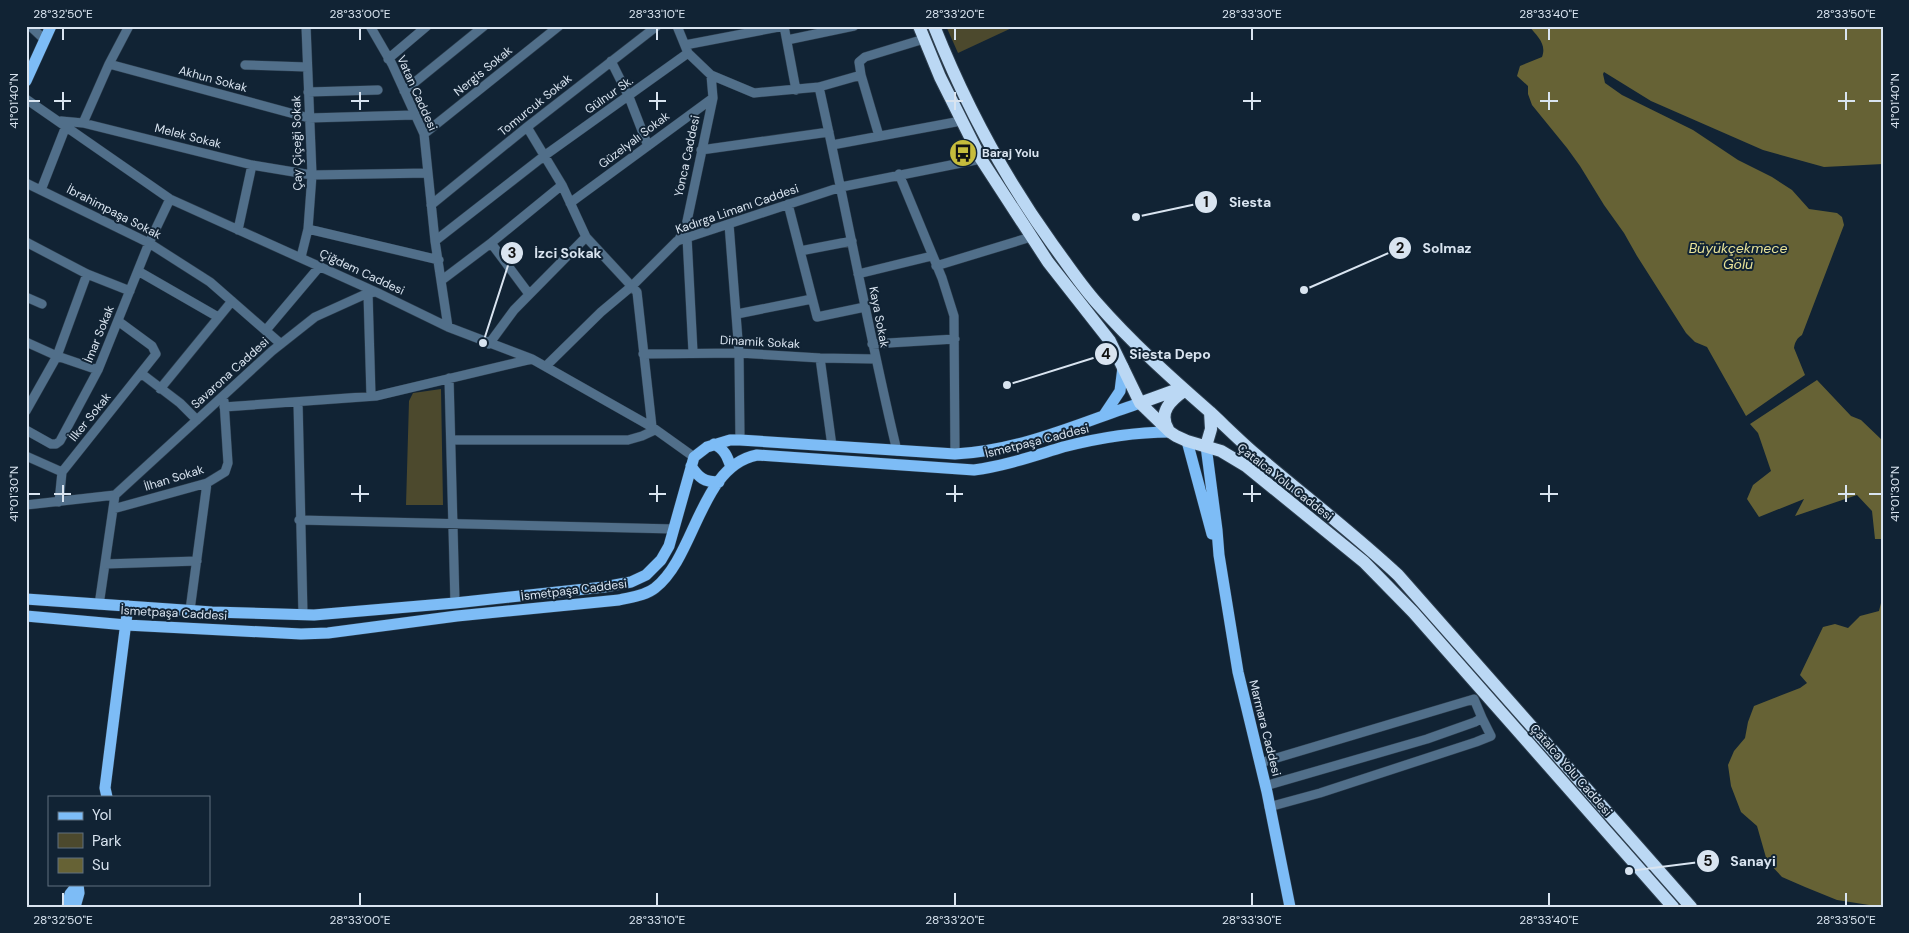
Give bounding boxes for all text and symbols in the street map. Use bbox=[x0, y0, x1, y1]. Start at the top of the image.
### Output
text: 28°32'50"E bbox=[33, 6, 93, 22]
text: 28°33'00"E bbox=[330, 6, 391, 22]
text: 28°33'10"E bbox=[629, 6, 685, 22]
text: 28°33'20"E bbox=[925, 6, 985, 22]
text: 28°33'30"E bbox=[1222, 6, 1282, 22]
text: 28°33'40"E bbox=[1519, 6, 1579, 22]
text: 28°33'50"E bbox=[1816, 6, 1876, 22]
street label: Nergis Sokak bbox=[450, 42, 516, 100]
street label: Vatan Caddesi bbox=[393, 53, 441, 133]
street label: Akhun Sokak bbox=[177, 62, 249, 96]
street label: Tomurcuk Sokak bbox=[495, 70, 575, 140]
text: 41°01'40"N bbox=[6, 73, 22, 129]
street label: Gülnur Sk. bbox=[582, 73, 636, 117]
text: 41°01'40"N bbox=[1887, 73, 1903, 129]
street label: Çay Çiçeği Sokak bbox=[288, 95, 306, 191]
street label: Güzelyalı Sokak bbox=[595, 108, 673, 172]
street label: Yonca Caddesi bbox=[671, 114, 703, 198]
street label: Melek Sokak bbox=[153, 120, 223, 152]
bus stop icon: Baraj Yolu bbox=[948, 138, 978, 168]
place label: Baraj Yolu bbox=[982, 145, 1039, 161]
street label: Kadırga Limanı Caddesi bbox=[673, 180, 801, 238]
street label: İbrahimpaşa Sokak bbox=[64, 181, 164, 243]
callout: Siesta bbox=[1193, 188, 1281, 217]
text: 1 bbox=[1203, 192, 1209, 212]
text: Siesta bbox=[1229, 193, 1271, 211]
callout: Solmaz bbox=[1388, 233, 1482, 262]
callout: İzci Sokak bbox=[499, 238, 611, 267]
text: 2 bbox=[1396, 238, 1405, 258]
text: Solmaz bbox=[1423, 239, 1472, 257]
water label: Büyükçekmece Gölü bbox=[1689, 239, 1787, 273]
text: 3 bbox=[507, 243, 517, 263]
text: İzci Sokak bbox=[534, 244, 602, 262]
street label: Çiğdem Caddesi bbox=[317, 245, 407, 299]
street label: Kaya Sokak bbox=[865, 285, 893, 349]
street label: İmar Sokak bbox=[80, 303, 118, 365]
street label: Dinamik Sokak bbox=[720, 332, 800, 352]
street label: Savarona Caddesi bbox=[188, 334, 272, 412]
callout: Siesta Depo bbox=[1094, 339, 1220, 368]
text: 4 bbox=[1101, 344, 1111, 364]
text: Siesta Depo bbox=[1129, 345, 1211, 363]
street label: İlker Sokak bbox=[65, 389, 115, 445]
street label: İsmetpaşa Caddesi bbox=[983, 420, 1091, 462]
street label: Çatalca Yolu Caddesi bbox=[1234, 440, 1336, 524]
street label: İlhan Sokak bbox=[142, 461, 206, 495]
text: 41°01'30"N bbox=[6, 466, 22, 522]
text: 41°01'30"N bbox=[1887, 466, 1903, 522]
street label: İsmetpaşa Caddesi bbox=[520, 576, 628, 604]
street label: İsmetpaşa Caddesi bbox=[120, 602, 228, 624]
street label: Marmara Caddesi bbox=[1245, 678, 1285, 778]
street label: Çatalca Yolu Caddesi bbox=[1527, 721, 1616, 820]
legend bbox=[48, 796, 210, 886]
text: Yol bbox=[92, 805, 112, 825]
text: Park bbox=[92, 831, 122, 851]
callout: Sanayi bbox=[1695, 846, 1786, 875]
text: 5 bbox=[1703, 851, 1713, 871]
text: Sanayi bbox=[1730, 852, 1776, 870]
text: Su bbox=[92, 855, 109, 875]
text: 28°32'50"E bbox=[33, 912, 93, 928]
text: 28°33'00"E bbox=[330, 912, 391, 928]
text: 28°33'10"E bbox=[629, 912, 685, 928]
text: 28°33'20"E bbox=[925, 912, 985, 928]
text: 28°33'30"E bbox=[1222, 912, 1282, 928]
text: 28°33'40"E bbox=[1519, 912, 1579, 928]
text: 28°33'50"E bbox=[1816, 912, 1876, 928]

